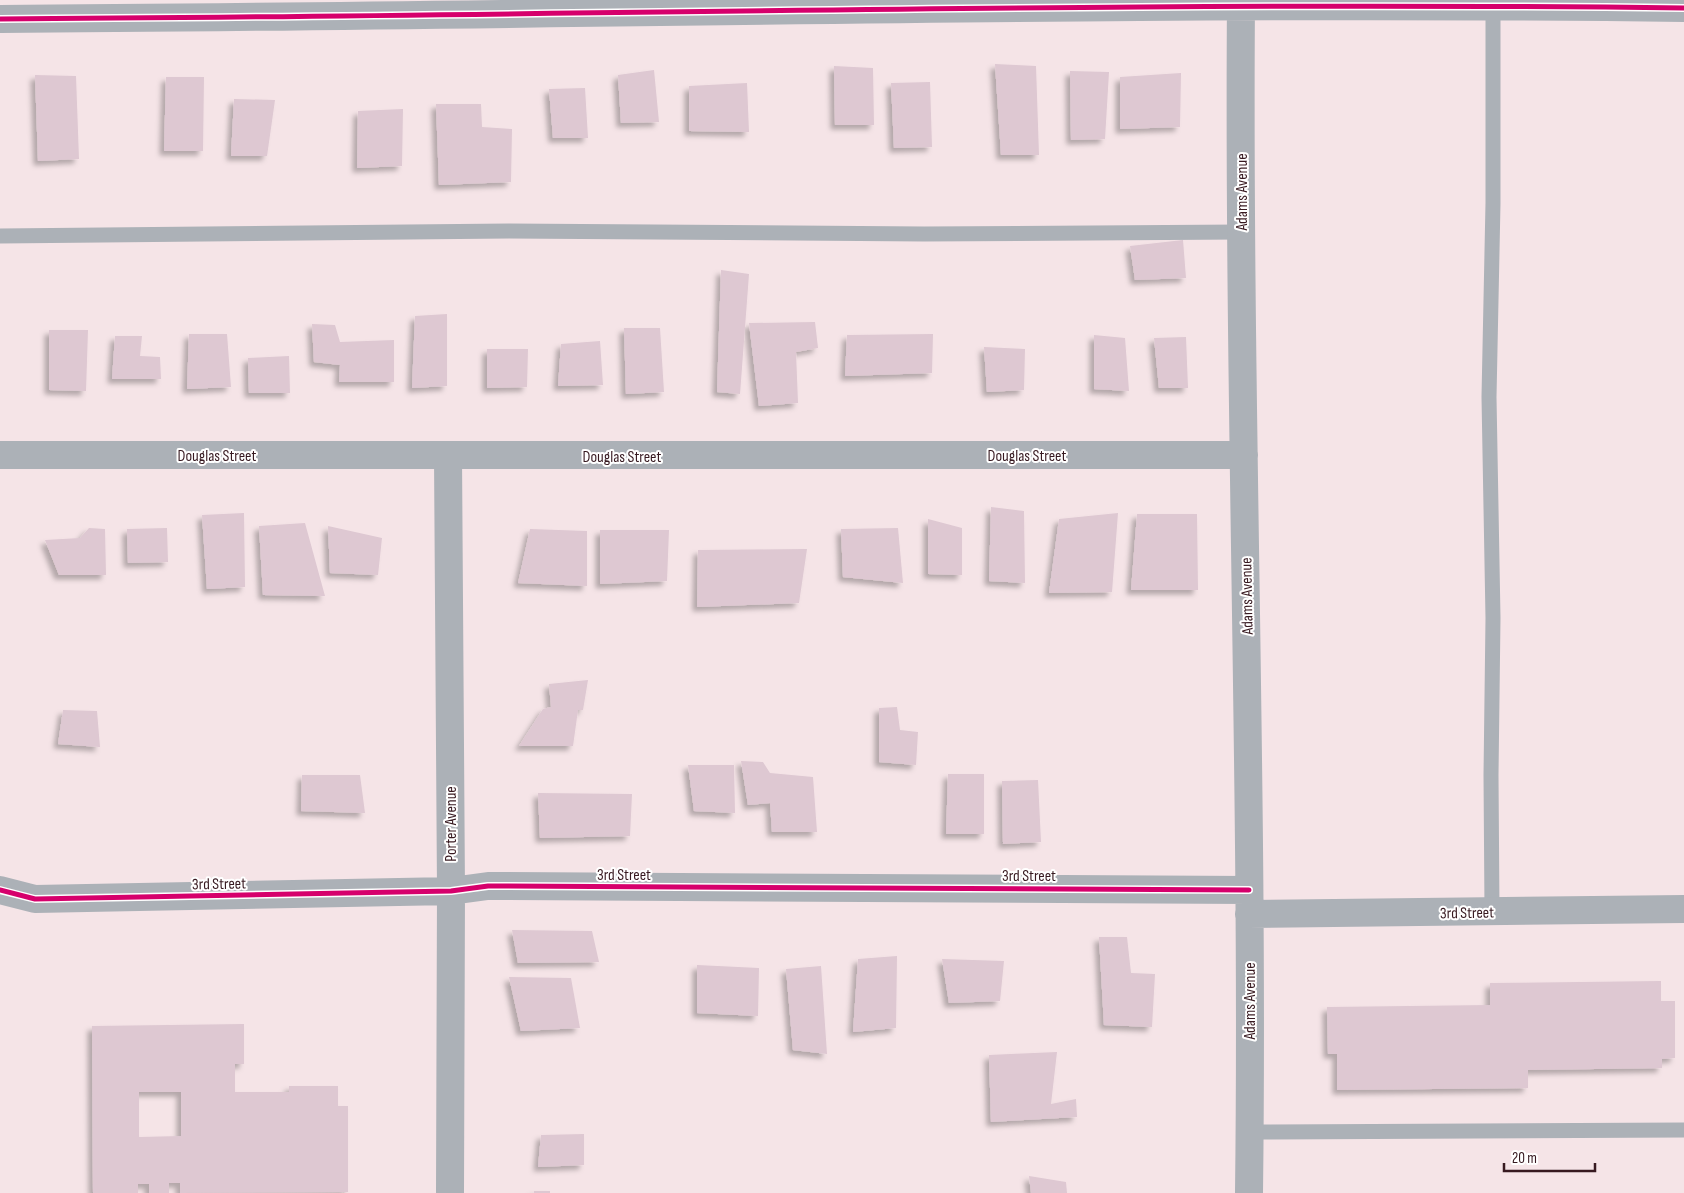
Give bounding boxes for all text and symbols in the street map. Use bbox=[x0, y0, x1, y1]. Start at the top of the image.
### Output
street label: Adams Avenue bbox=[1233, 153, 1252, 232]
street label: Douglas Street bbox=[178, 447, 256, 466]
street label: Douglas Street bbox=[988, 447, 1066, 466]
street label: Douglas Street bbox=[583, 448, 661, 467]
street label: Adams Avenue bbox=[1237, 557, 1258, 636]
street label: Porter Avenue bbox=[442, 786, 461, 862]
street label: 3rd Street bbox=[597, 866, 651, 885]
street label: 3rd Street bbox=[1002, 867, 1056, 886]
street label: 3rd Street bbox=[192, 875, 246, 894]
street label: 3rd Street bbox=[1440, 904, 1494, 923]
street label: Adams Avenue bbox=[1241, 962, 1260, 1041]
scale bar bbox=[1504, 1140, 1595, 1172]
text: 20 m bbox=[1512, 1149, 1537, 1168]

